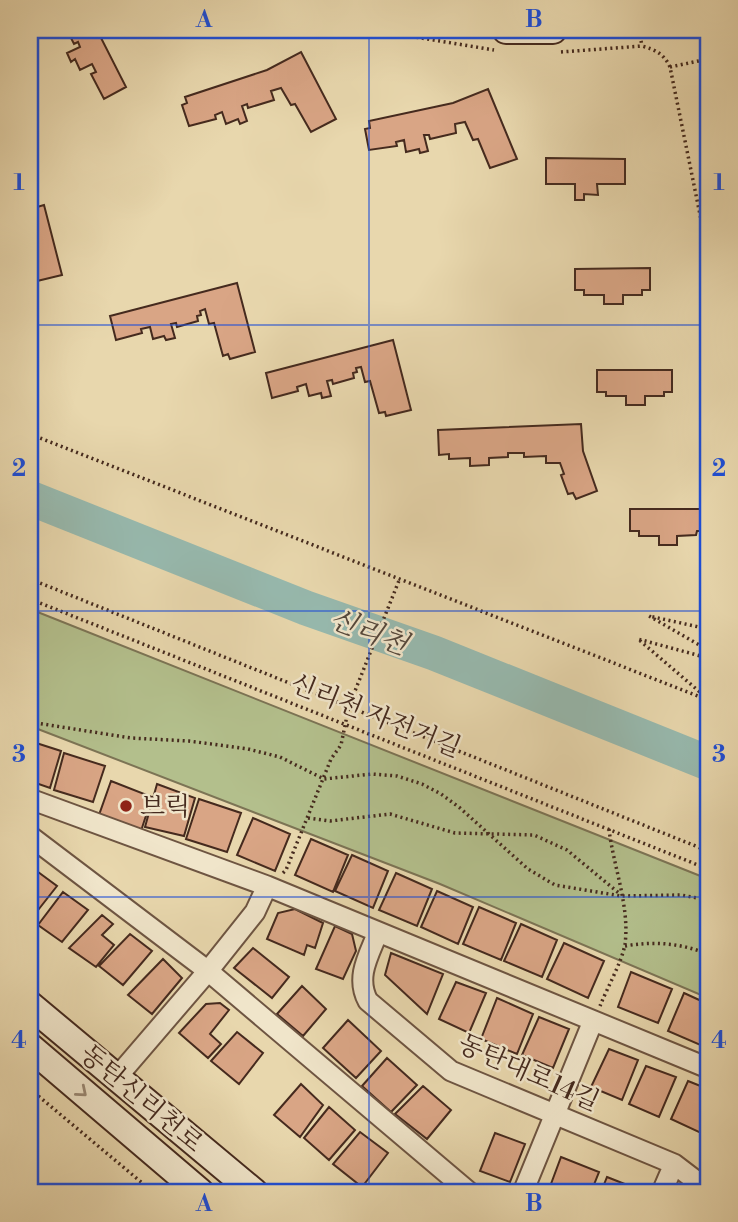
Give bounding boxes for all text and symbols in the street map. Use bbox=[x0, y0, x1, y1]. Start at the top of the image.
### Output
text: A bbox=[195, 6, 213, 34]
text: B bbox=[525, 6, 543, 34]
text: 1 bbox=[13, 169, 25, 197]
text: 1 bbox=[713, 169, 725, 197]
text: 2 bbox=[12, 455, 26, 483]
text: 2 bbox=[712, 455, 726, 483]
water label: 신리천 bbox=[324, 602, 414, 664]
street label: 신리천 자전거길 bbox=[286, 667, 466, 765]
text: 3 bbox=[12, 741, 26, 769]
text: 3 bbox=[712, 741, 726, 769]
place label: 브릭 bbox=[140, 791, 190, 823]
marker: 브릭 bbox=[118, 798, 134, 814]
text: 4 bbox=[11, 1027, 27, 1055]
text: 4 bbox=[711, 1027, 727, 1055]
street label: 동탄대로14길 bbox=[453, 1028, 604, 1118]
street label: 동탄신리천로 bbox=[73, 1038, 209, 1159]
one-way arrow bbox=[73, 1084, 86, 1096]
text: A bbox=[195, 1190, 213, 1218]
text: B bbox=[525, 1190, 543, 1218]

